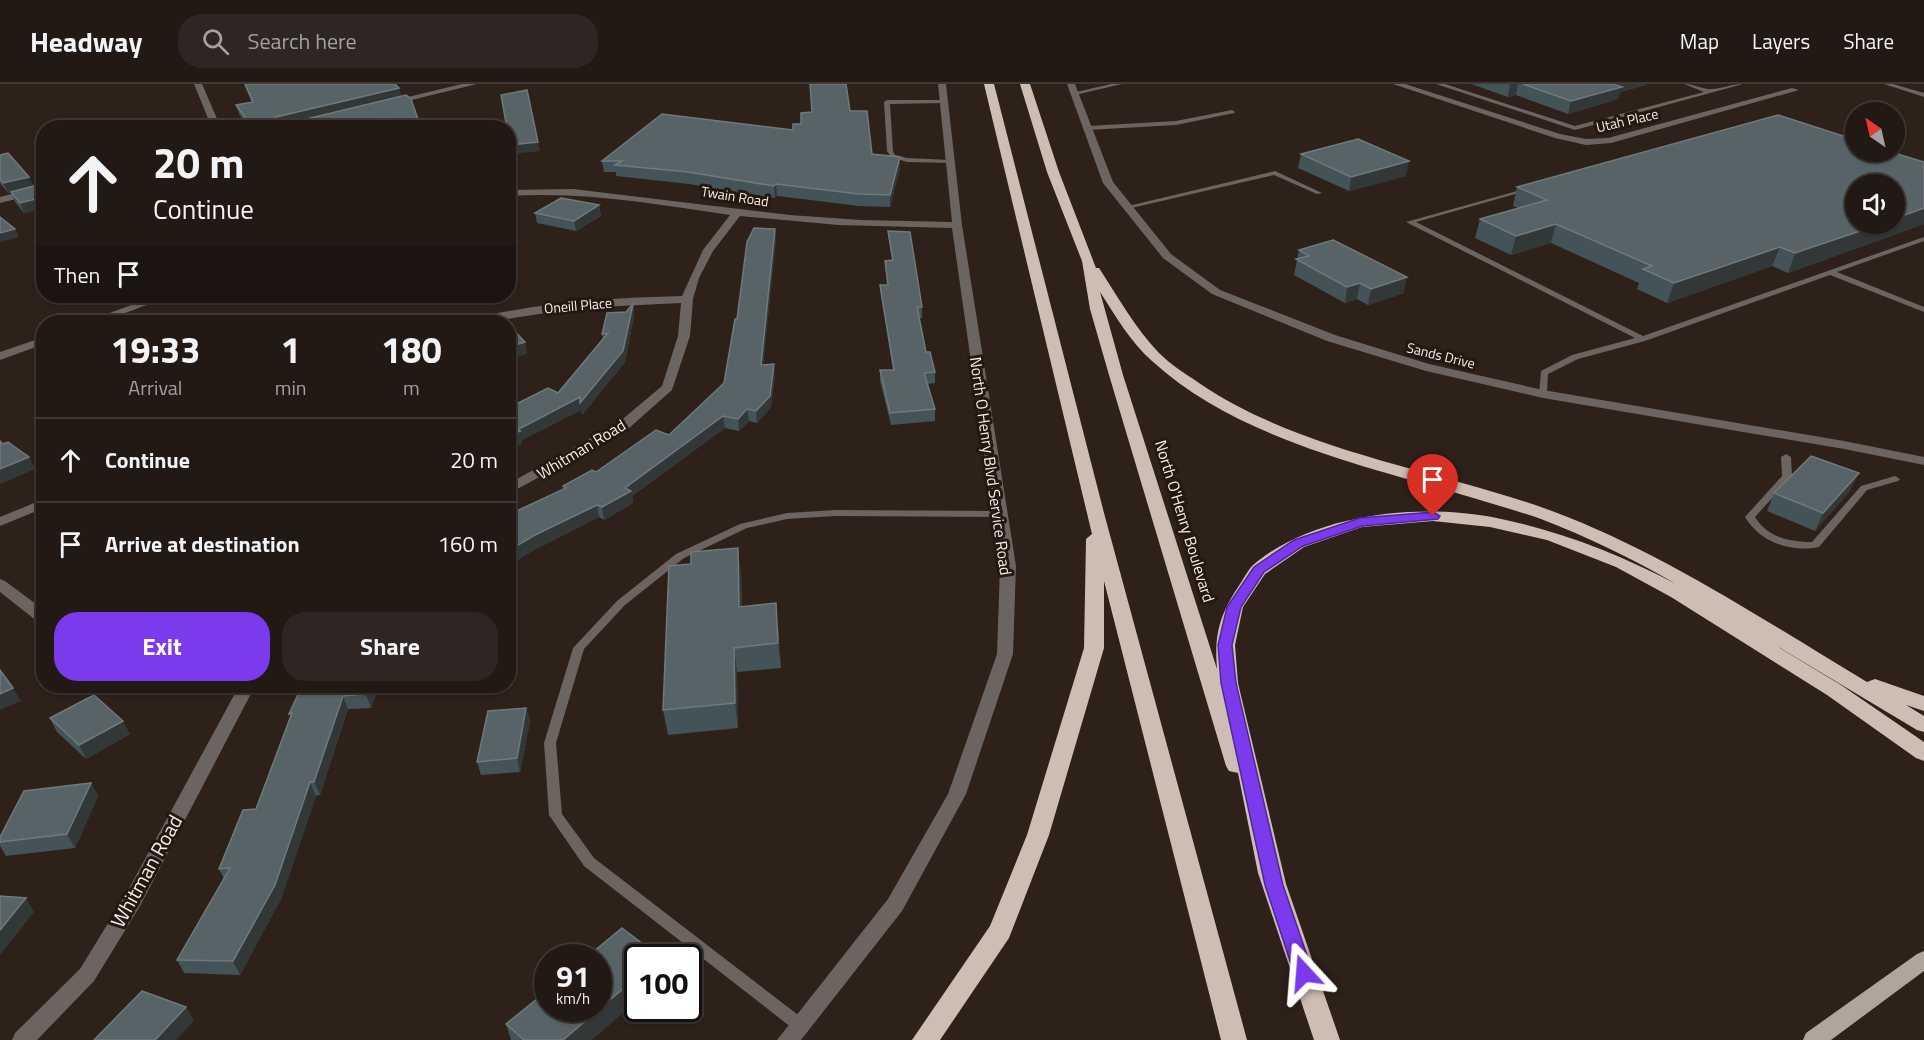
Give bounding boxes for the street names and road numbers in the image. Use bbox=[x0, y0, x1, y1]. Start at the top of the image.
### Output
street label: Utah Place bbox=[1594, 103, 1660, 137]
street label: Twain Road bbox=[700, 180, 770, 212]
street label: Oneill Place bbox=[543, 292, 613, 318]
street label: Sands Drive bbox=[1405, 336, 1477, 374]
street label: North O Henry Blvd Service Road bbox=[964, 355, 1018, 577]
street label: Whitman Road bbox=[532, 413, 630, 485]
street label: North O'Henry Boulevard bbox=[1149, 437, 1221, 605]
street label: Whitman Road bbox=[102, 809, 190, 933]

